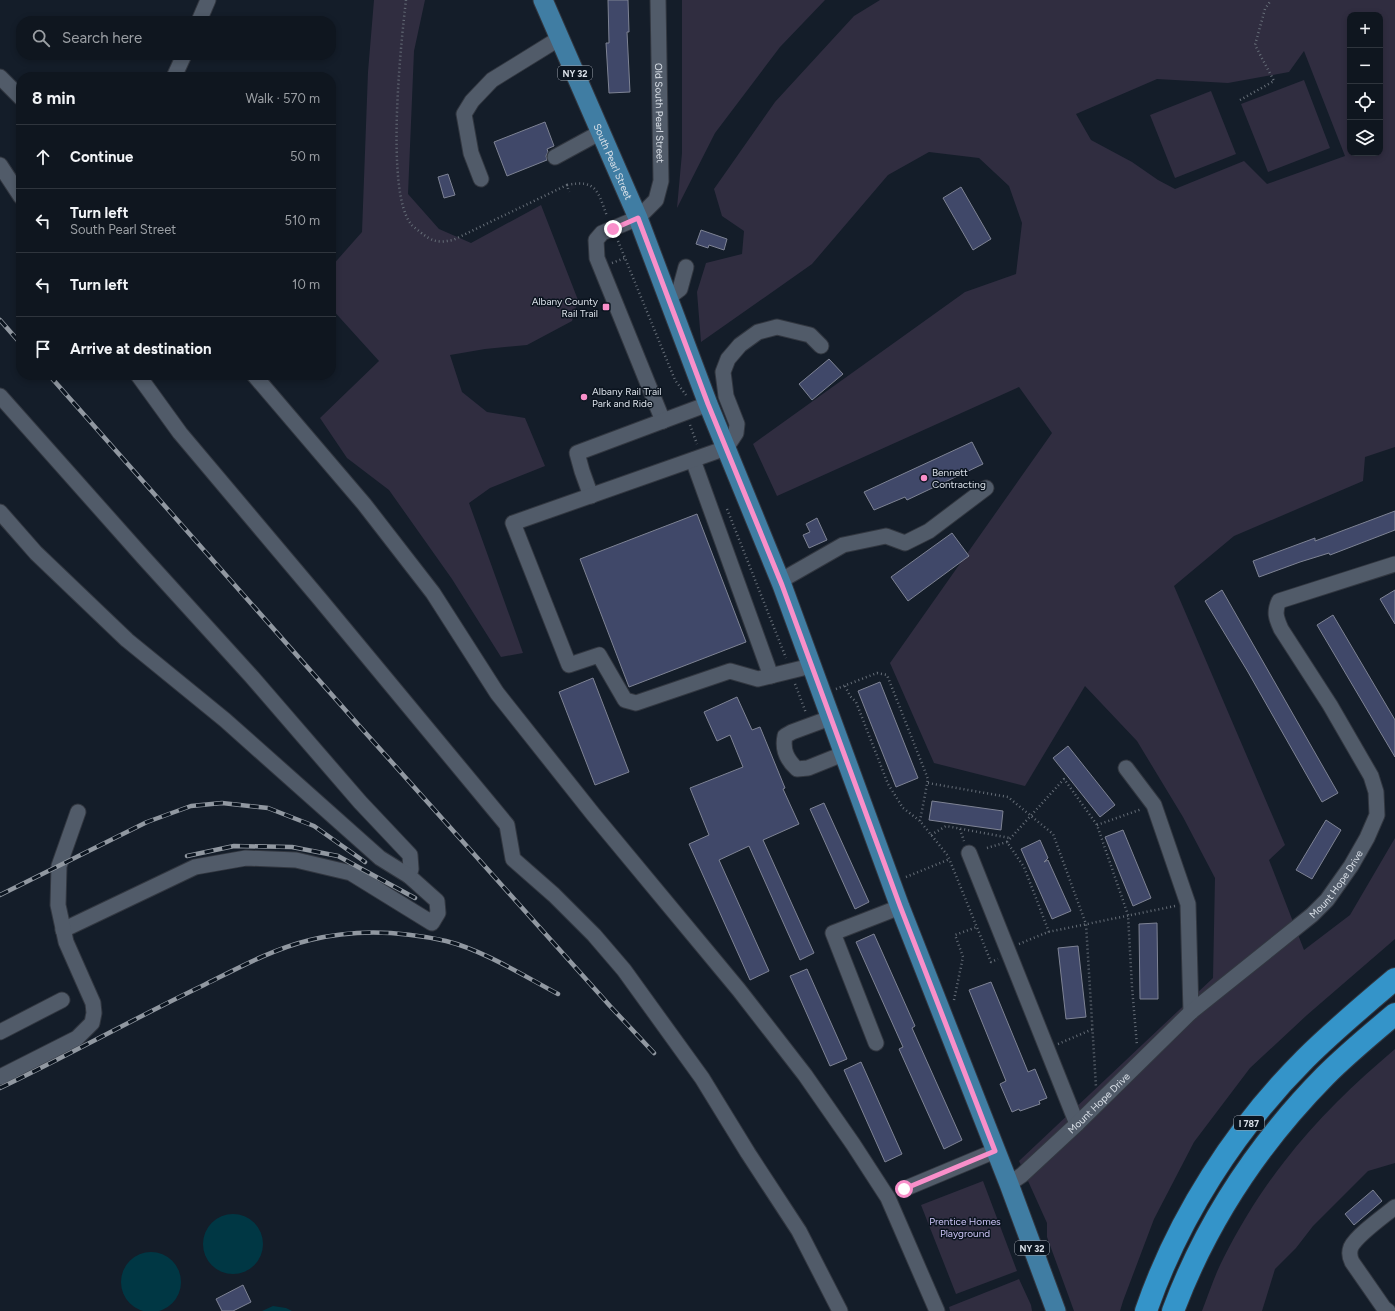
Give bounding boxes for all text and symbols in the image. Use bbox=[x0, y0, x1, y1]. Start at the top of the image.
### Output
map controls bbox=[1347, 12, 1383, 156]
button: + bbox=[1347, 12, 1383, 48]
search box bbox=[16, 16, 336, 60]
icon: search bbox=[30, 27, 52, 49]
text: Search here bbox=[62, 29, 142, 47]
button: − bbox=[1347, 48, 1383, 84]
street label: Old South Pearl Street bbox=[653, 63, 667, 163]
road number: NY 32 bbox=[558, 66, 592, 80]
button: locate bbox=[1347, 84, 1383, 120]
text: 8 min bbox=[32, 88, 75, 108]
text: Walk · 570 m bbox=[245, 91, 320, 106]
button: layers bbox=[1347, 120, 1383, 156]
street label: South Pearl Street bbox=[591, 121, 636, 202]
icon: ahead bbox=[32, 146, 54, 168]
text: Continue bbox=[70, 148, 133, 166]
text: 50 m bbox=[290, 149, 320, 164]
text: Turn left bbox=[70, 204, 128, 222]
icon: left bbox=[32, 210, 54, 232]
text: 510 m bbox=[285, 213, 320, 228]
route end bbox=[604, 220, 622, 238]
text: South Pearl Street bbox=[70, 222, 176, 237]
icon: left bbox=[32, 274, 54, 296]
text: Turn left bbox=[70, 276, 128, 294]
text: 10 m bbox=[292, 277, 320, 292]
place label: Albany County Rail Trail bbox=[532, 295, 599, 320]
marker: Albany County Rail Trail bbox=[601, 302, 611, 312]
icon: arrive bbox=[32, 338, 54, 360]
text: Arrive at destination bbox=[70, 340, 211, 358]
place label: Albany Rail Trail Park and Ride bbox=[592, 385, 662, 410]
marker: Albany Rail Trail Park and Ride bbox=[579, 392, 589, 402]
place label: Bennett Contracting bbox=[932, 466, 986, 491]
marker: Bennett Contracting bbox=[919, 473, 929, 483]
street label: Mount Hope Drive bbox=[1306, 847, 1366, 921]
street label: Mount Hope Drive bbox=[1065, 1069, 1133, 1136]
road number: I 787 bbox=[1234, 1116, 1264, 1130]
route start bbox=[895, 1180, 913, 1198]
park label: Prentice Homes Playground bbox=[929, 1215, 1001, 1240]
road number: NY 32 bbox=[1015, 1241, 1049, 1255]

